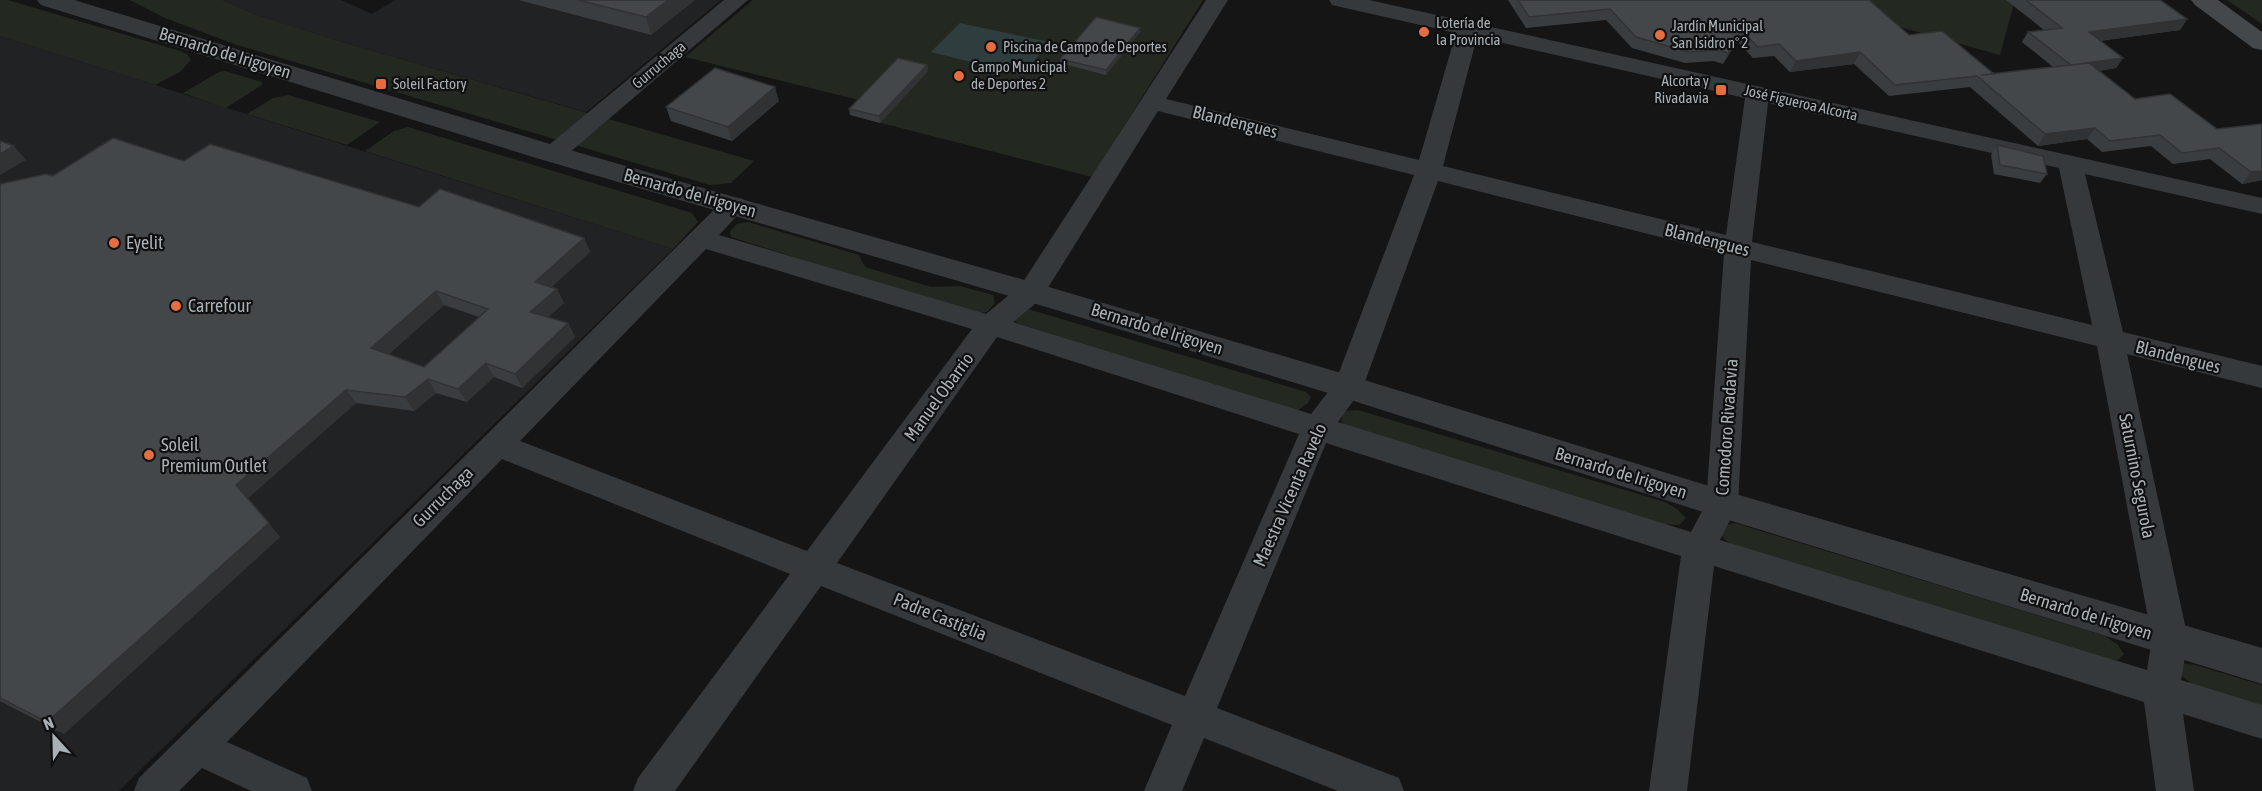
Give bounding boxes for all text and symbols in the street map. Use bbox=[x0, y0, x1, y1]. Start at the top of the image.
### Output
place label: Lotería de la Provincia bbox=[1436, 14, 1501, 48]
place label: Jardín Municipal San Isidro n° 2 bbox=[1672, 17, 1763, 51]
street label: Bernardo de Irigoyen bbox=[157, 22, 294, 83]
marker: Lotería de la Provincia bbox=[1417, 25, 1431, 39]
marker: Jardín Municipal San Isidro n° 2 bbox=[1653, 28, 1667, 42]
street label: Gurruchaga bbox=[629, 37, 689, 92]
place label: Piscina de Campo de Deportes bbox=[1003, 38, 1167, 55]
marker: Piscina de Campo de Deportes bbox=[984, 40, 998, 54]
place label: Campo Municipal de Deportes 2 bbox=[971, 58, 1067, 92]
marker: Campo Municipal de Deportes 2 bbox=[952, 69, 966, 83]
place label: Alcorta y Rivadavia bbox=[1654, 72, 1709, 106]
place label: Soleil Factory bbox=[393, 75, 467, 92]
marker: Soleil Factory bbox=[374, 77, 388, 91]
street label: José Figueroa Alcorta bbox=[1743, 81, 1859, 124]
marker: Alcorta y Rivadavia bbox=[1714, 83, 1728, 97]
street label: Blandengues bbox=[1190, 101, 1280, 142]
street label: Bernardo de Irigoyen bbox=[621, 164, 759, 221]
street label: Blandengues bbox=[1662, 219, 1752, 260]
place label: Eyelit bbox=[126, 232, 163, 253]
marker: Eyelit bbox=[107, 236, 121, 250]
place label: Carrefour bbox=[188, 295, 251, 316]
street label: Bernardo de Irigoyen bbox=[1089, 298, 1226, 359]
marker: Carrefour bbox=[169, 299, 183, 313]
street label: Blandengues bbox=[2133, 336, 2223, 377]
street label: Manuel Obarrio bbox=[900, 349, 978, 445]
street label: Comodoro Rivadavia bbox=[1711, 358, 1742, 496]
street label: Saturnino Segurola bbox=[2115, 412, 2160, 540]
street label: Maestra Vicenta Ravelo bbox=[1249, 420, 1331, 570]
place label: Soleil Premium Outlet bbox=[161, 434, 267, 476]
street label: Bernardo de Irigoyen bbox=[1553, 442, 1690, 503]
marker: Soleil Premium Outlet bbox=[142, 448, 156, 462]
street label: Gurruchaga bbox=[408, 462, 477, 531]
street label: Bernardo de Irigoyen bbox=[2018, 583, 2155, 644]
street label: Padre Castiglia bbox=[891, 588, 990, 645]
north arrow bbox=[24, 707, 84, 767]
text: N bbox=[41, 713, 56, 733]

